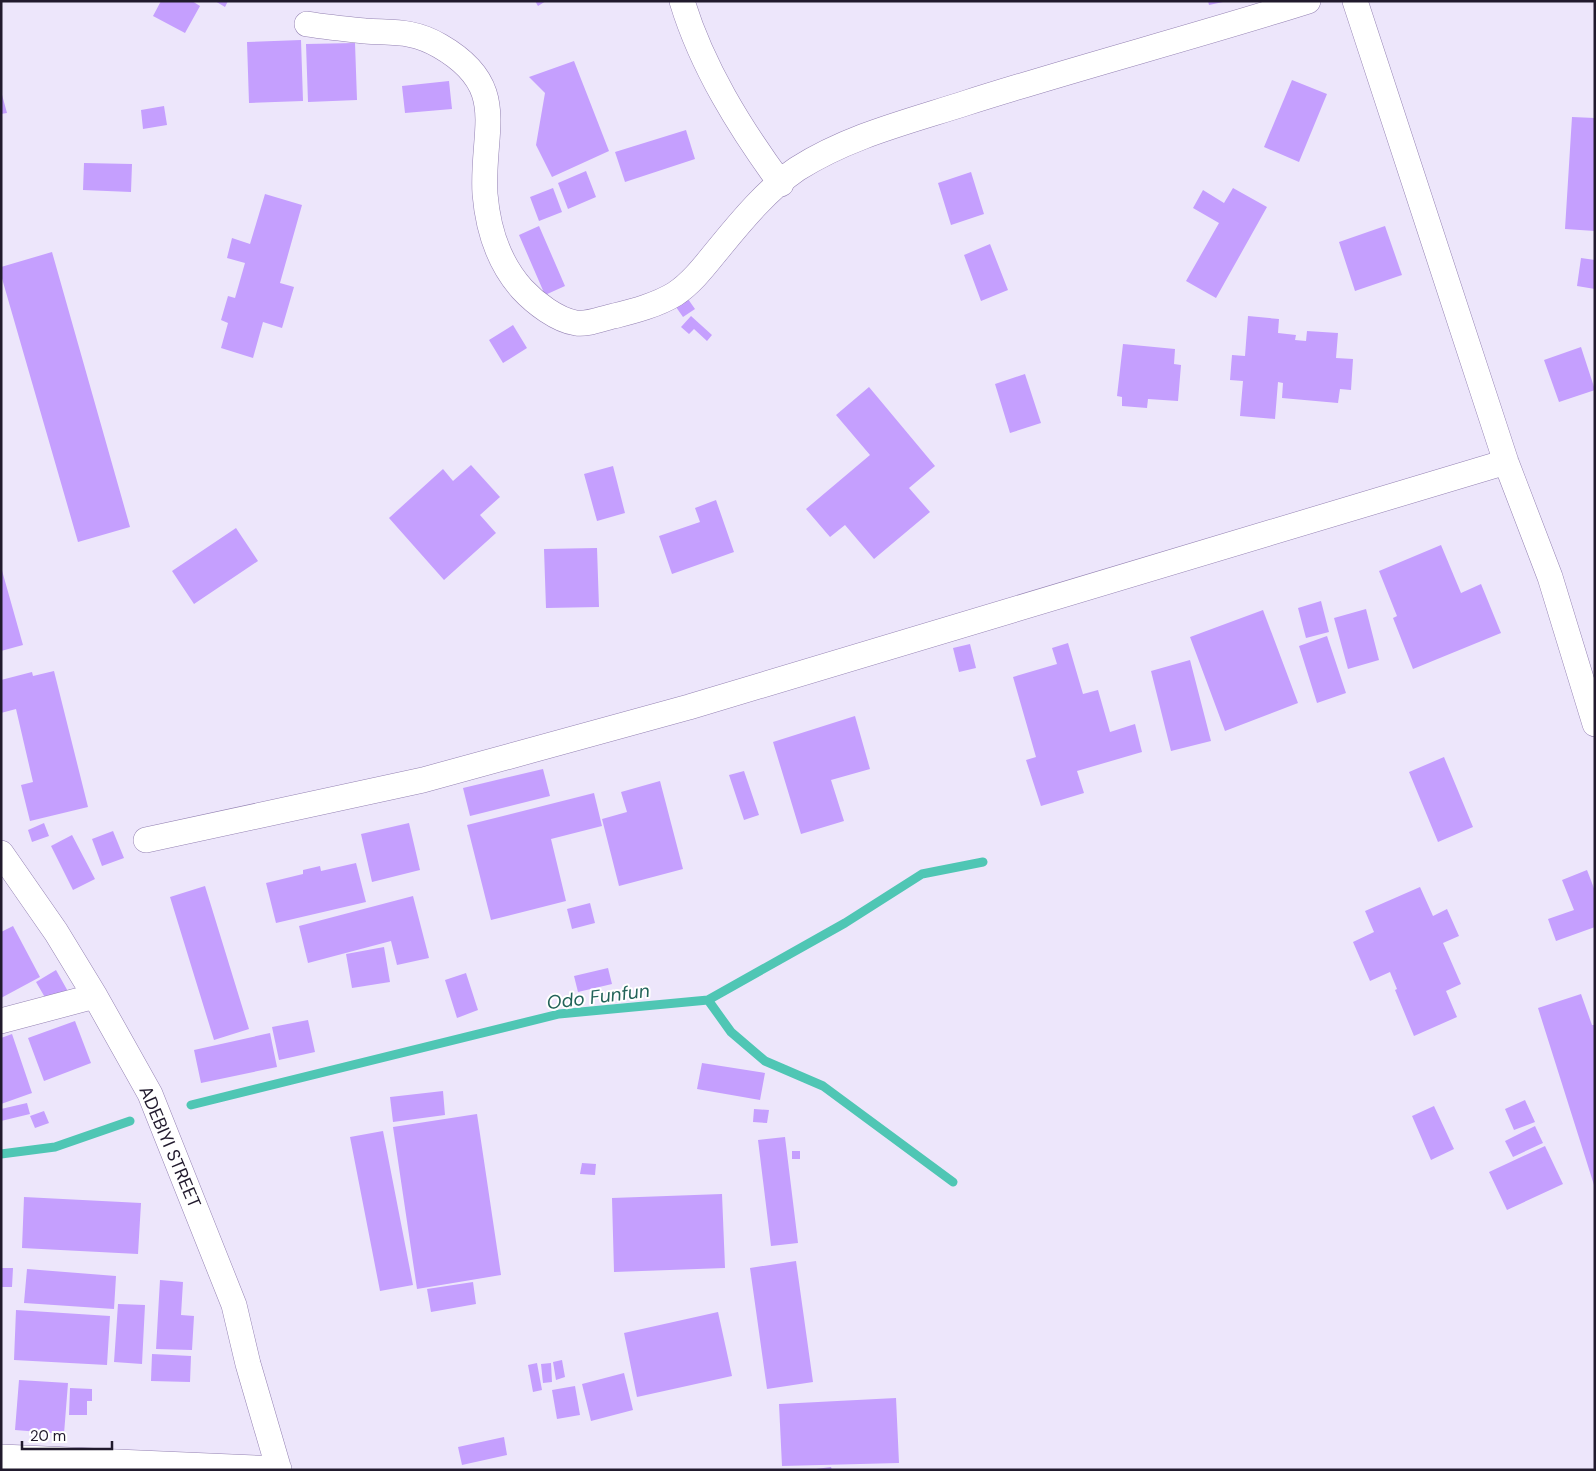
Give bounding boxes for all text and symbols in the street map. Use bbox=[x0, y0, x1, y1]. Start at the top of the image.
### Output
water label: Odo Funfun bbox=[545, 978, 651, 1015]
street label: ADEBIYI STREET bbox=[133, 1082, 207, 1212]
scale bar bbox=[22, 1418, 112, 1450]
text: 20 m bbox=[30, 1426, 66, 1446]

